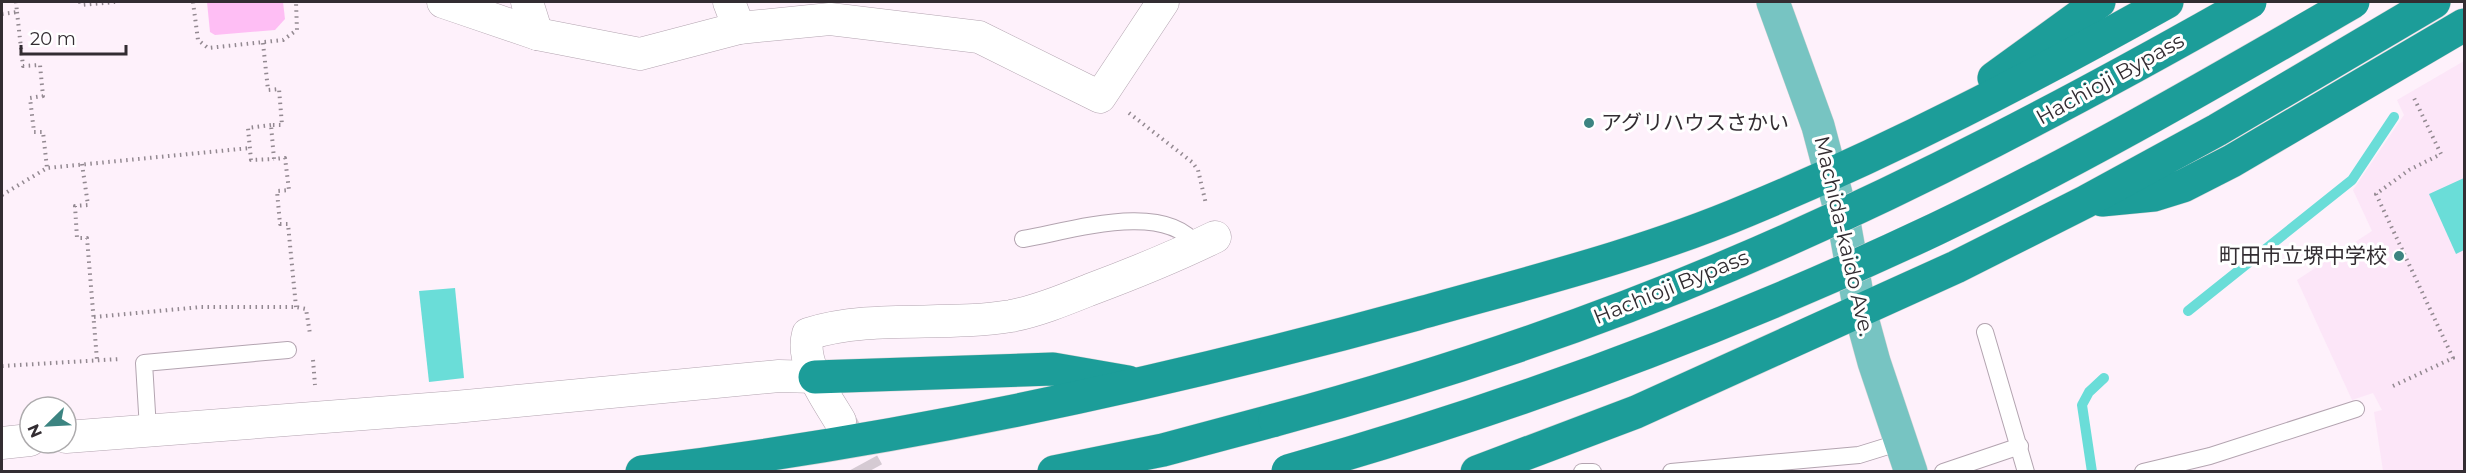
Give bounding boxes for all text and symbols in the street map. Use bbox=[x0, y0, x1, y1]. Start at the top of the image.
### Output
scale bar bbox=[21, 18, 126, 56]
text: 20 m bbox=[30, 28, 76, 50]
street label: Hachioji Bypass bbox=[2031, 28, 2188, 130]
place label: アグリハウスさかい bbox=[1601, 110, 1789, 135]
marker: アグリハウスさかい bbox=[1582, 116, 1596, 130]
street label: Machida-kaido Ave. bbox=[1809, 133, 1880, 338]
place label: 町田市立堺中学校 bbox=[2219, 243, 2387, 268]
street label: Hachioji Bypass bbox=[1590, 244, 1752, 329]
marker: 町田市立堺中学校 bbox=[2392, 249, 2406, 263]
north arrow bbox=[18, 395, 78, 455]
text: N bbox=[23, 421, 46, 441]

